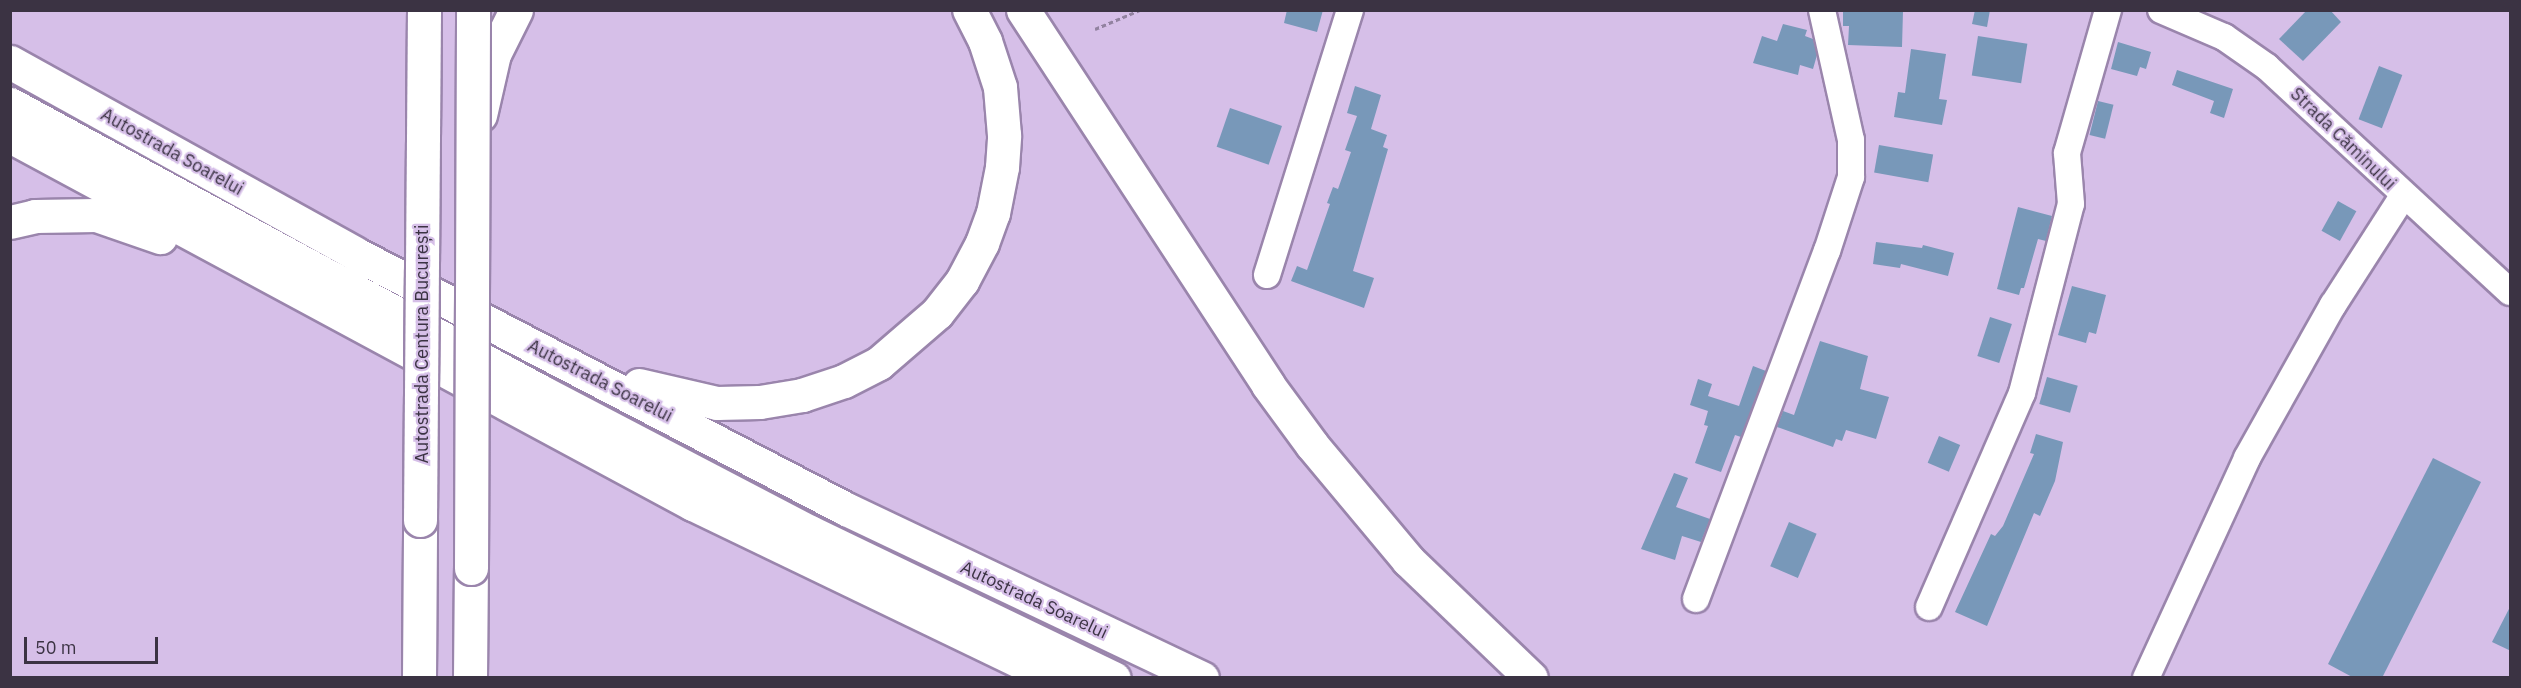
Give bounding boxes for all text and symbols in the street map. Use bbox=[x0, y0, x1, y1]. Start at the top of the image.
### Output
street label: Strada Căminului bbox=[2286, 83, 2400, 195]
street label: Autostrada Soarelui bbox=[97, 104, 247, 200]
street label: Autostrada Centura București bbox=[411, 225, 433, 463]
street label: Autostrada Soarelui bbox=[524, 335, 676, 427]
street label: Autostrada Soarelui bbox=[957, 556, 1111, 644]
scale bar bbox=[27, 625, 160, 663]
text: 50 m bbox=[35, 636, 77, 659]

